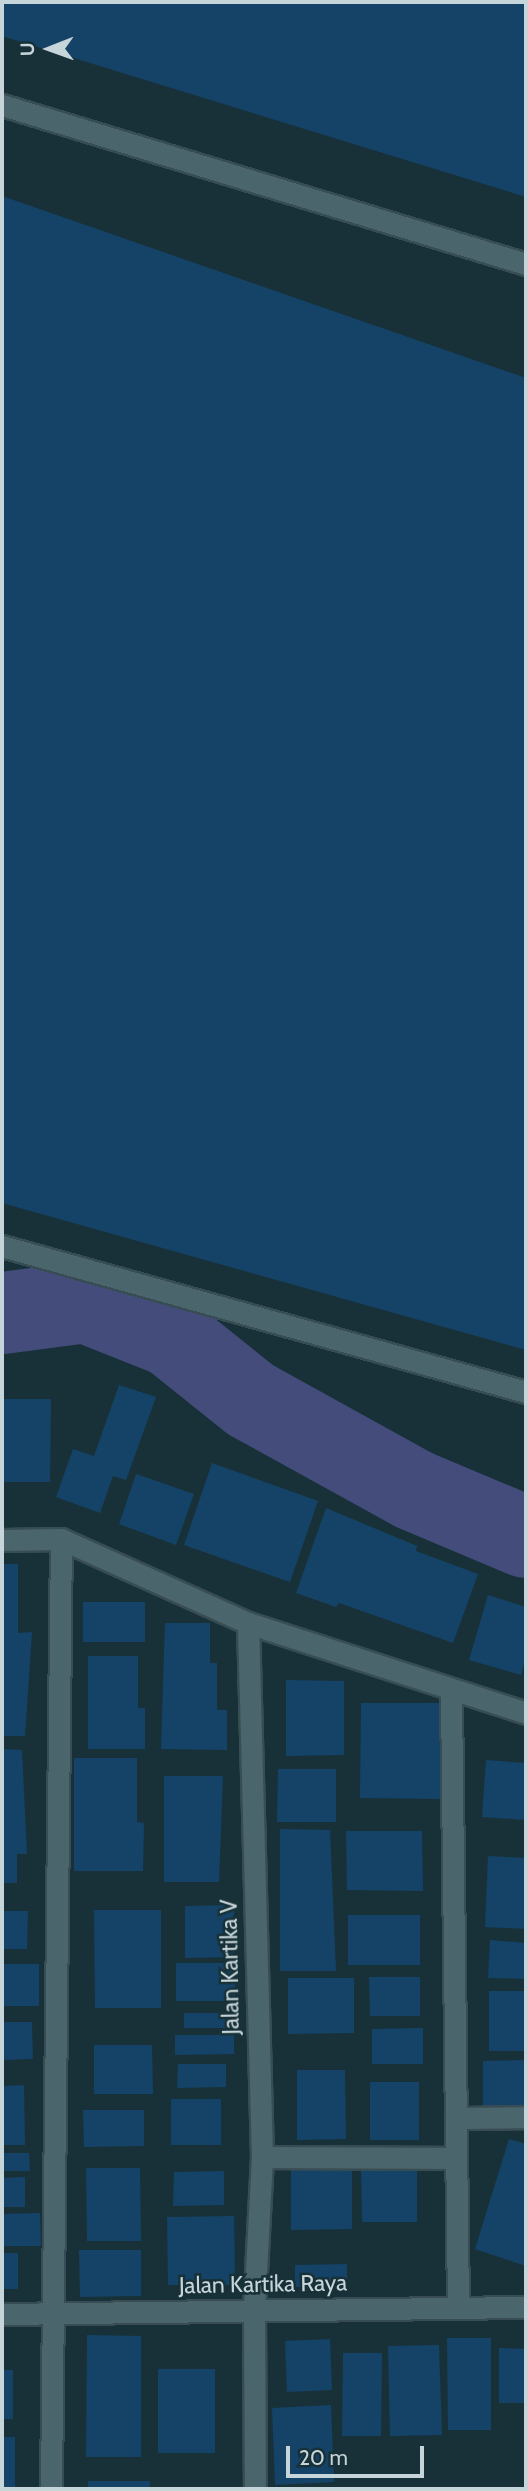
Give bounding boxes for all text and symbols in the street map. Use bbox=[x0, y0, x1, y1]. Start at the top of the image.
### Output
north arrow bbox=[14, 14, 84, 84]
text: U bbox=[16, 42, 39, 56]
street label: Jalan Kartika V bbox=[215, 1899, 245, 2035]
street label: Jalan Kartika Raya bbox=[179, 2269, 347, 2299]
scale bar bbox=[290, 2432, 428, 2476]
text: 20 m bbox=[299, 2445, 348, 2470]

